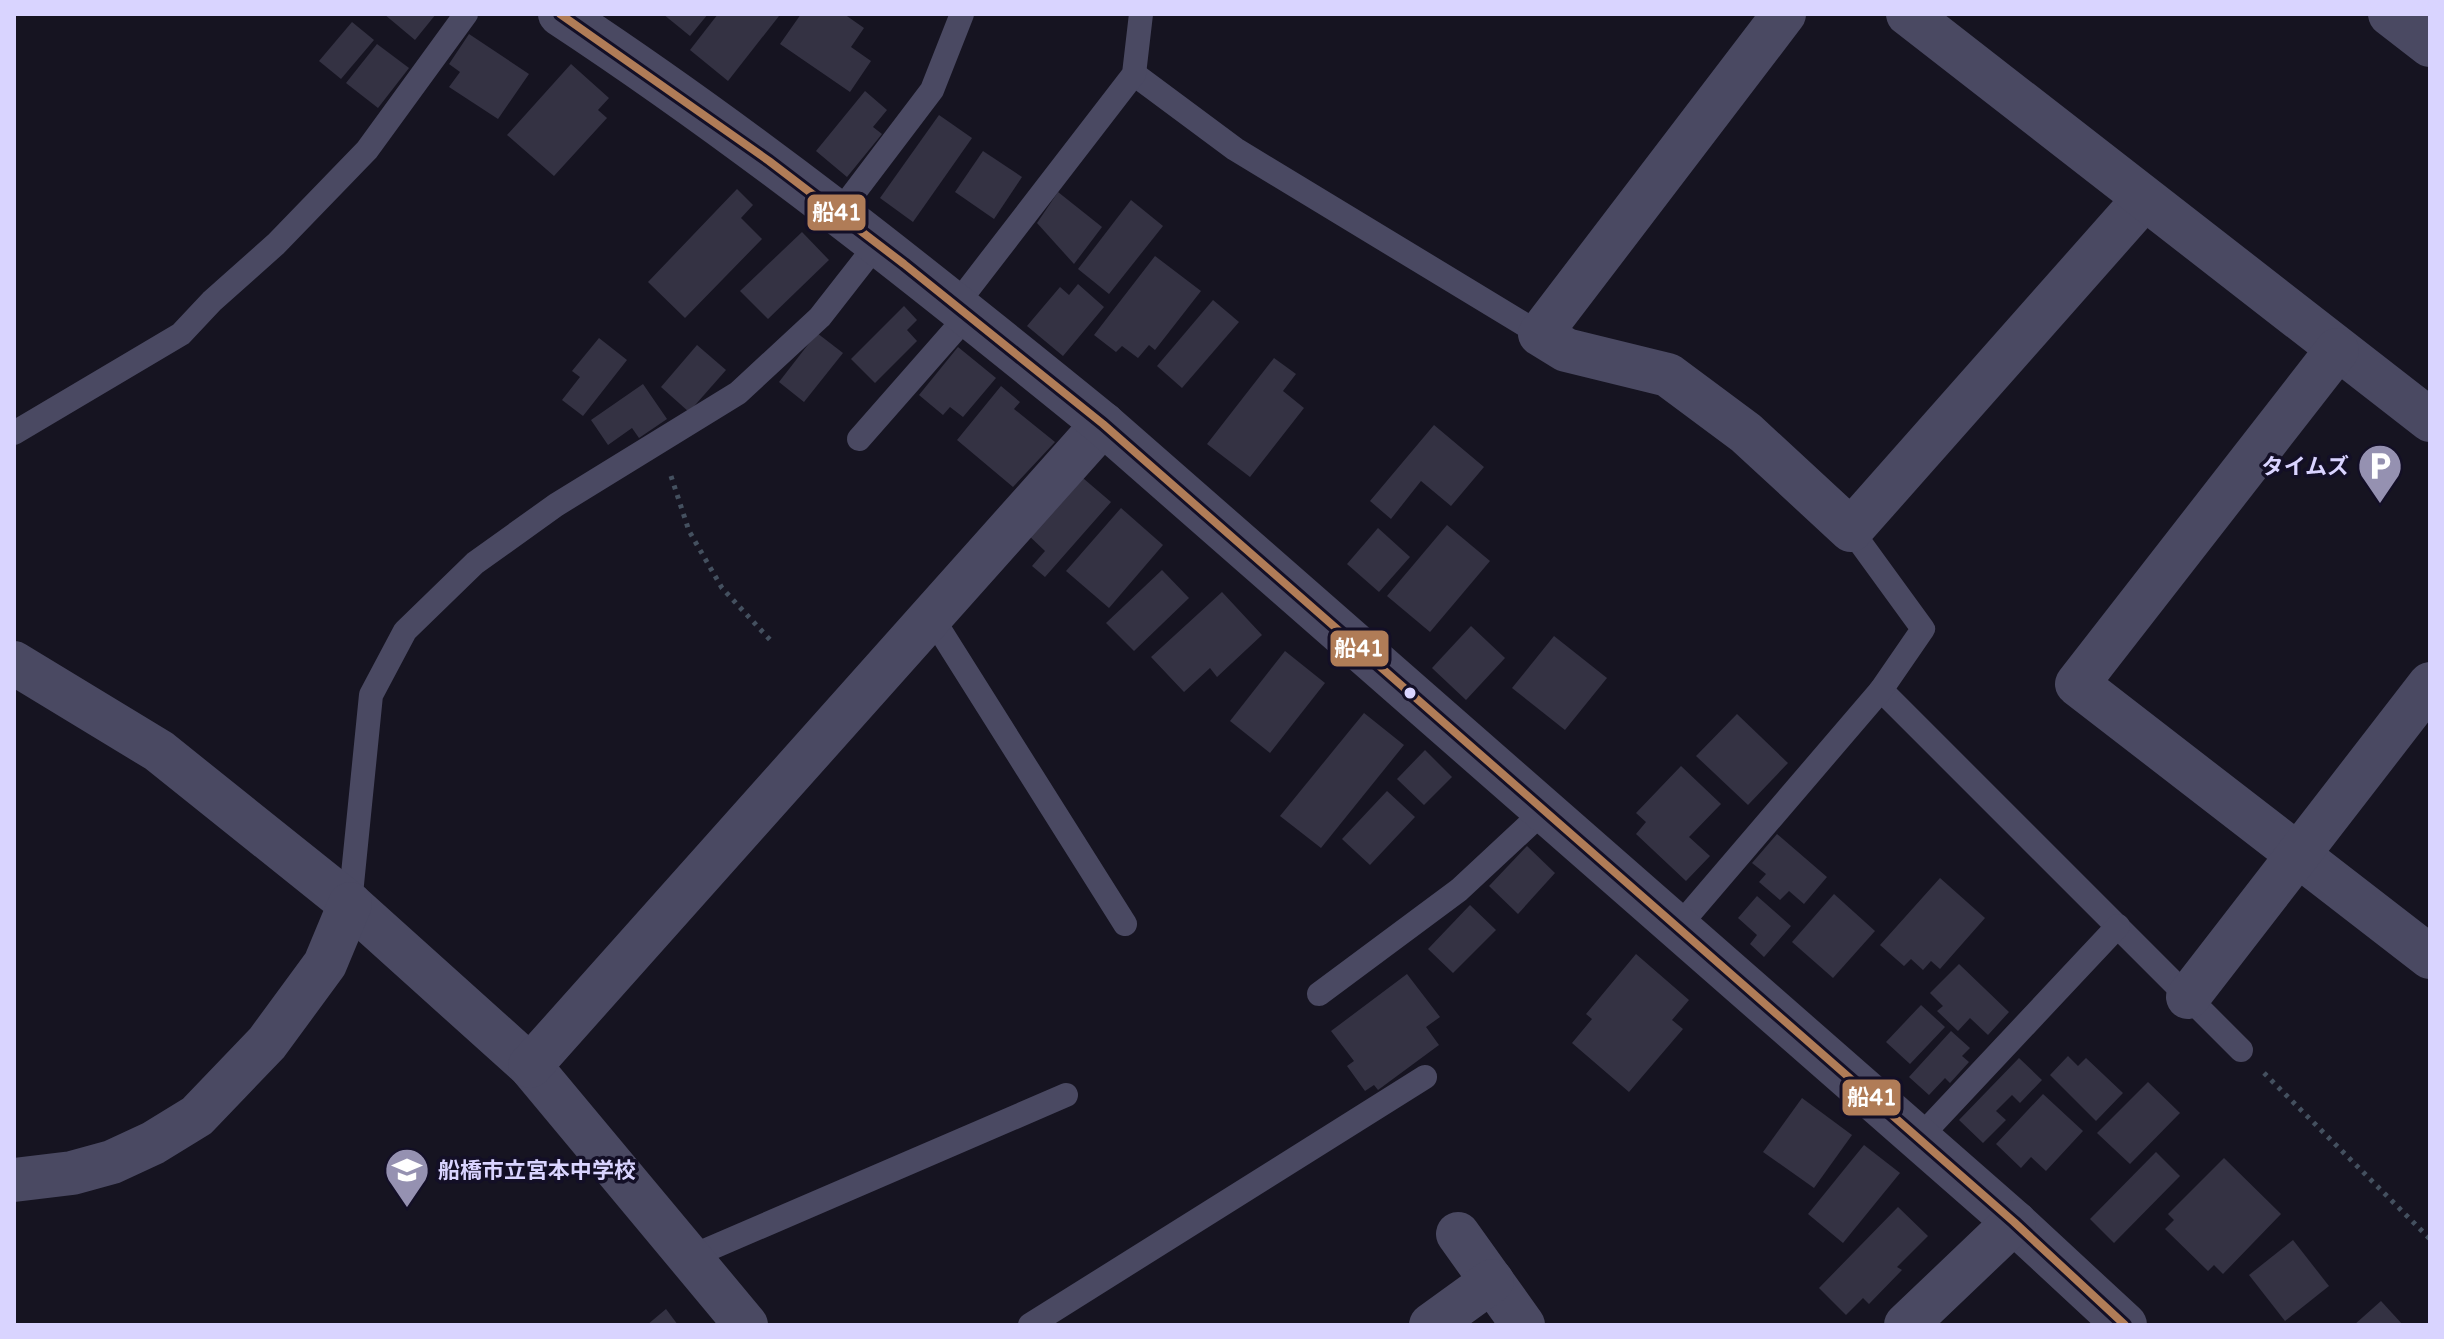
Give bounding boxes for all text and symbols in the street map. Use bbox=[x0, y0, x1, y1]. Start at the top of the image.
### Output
line badge: 船41 bbox=[806, 193, 867, 232]
text: 船41 bbox=[812, 200, 862, 226]
parking icon: タイムズ bbox=[2356, 442, 2404, 505]
place label: タイムズ bbox=[2261, 454, 2349, 480]
line badge: 船41 bbox=[1329, 629, 1390, 668]
text: 船41 bbox=[1334, 636, 1384, 662]
unlabelled marker bbox=[1402, 685, 1418, 701]
line badge: 船41 bbox=[1841, 1078, 1902, 1117]
text: 船41 bbox=[1847, 1085, 1897, 1111]
school or university icon: 船橋市立宮本中学校 bbox=[383, 1146, 431, 1209]
place label: 船橋市立宮本中学校 bbox=[438, 1158, 636, 1184]

